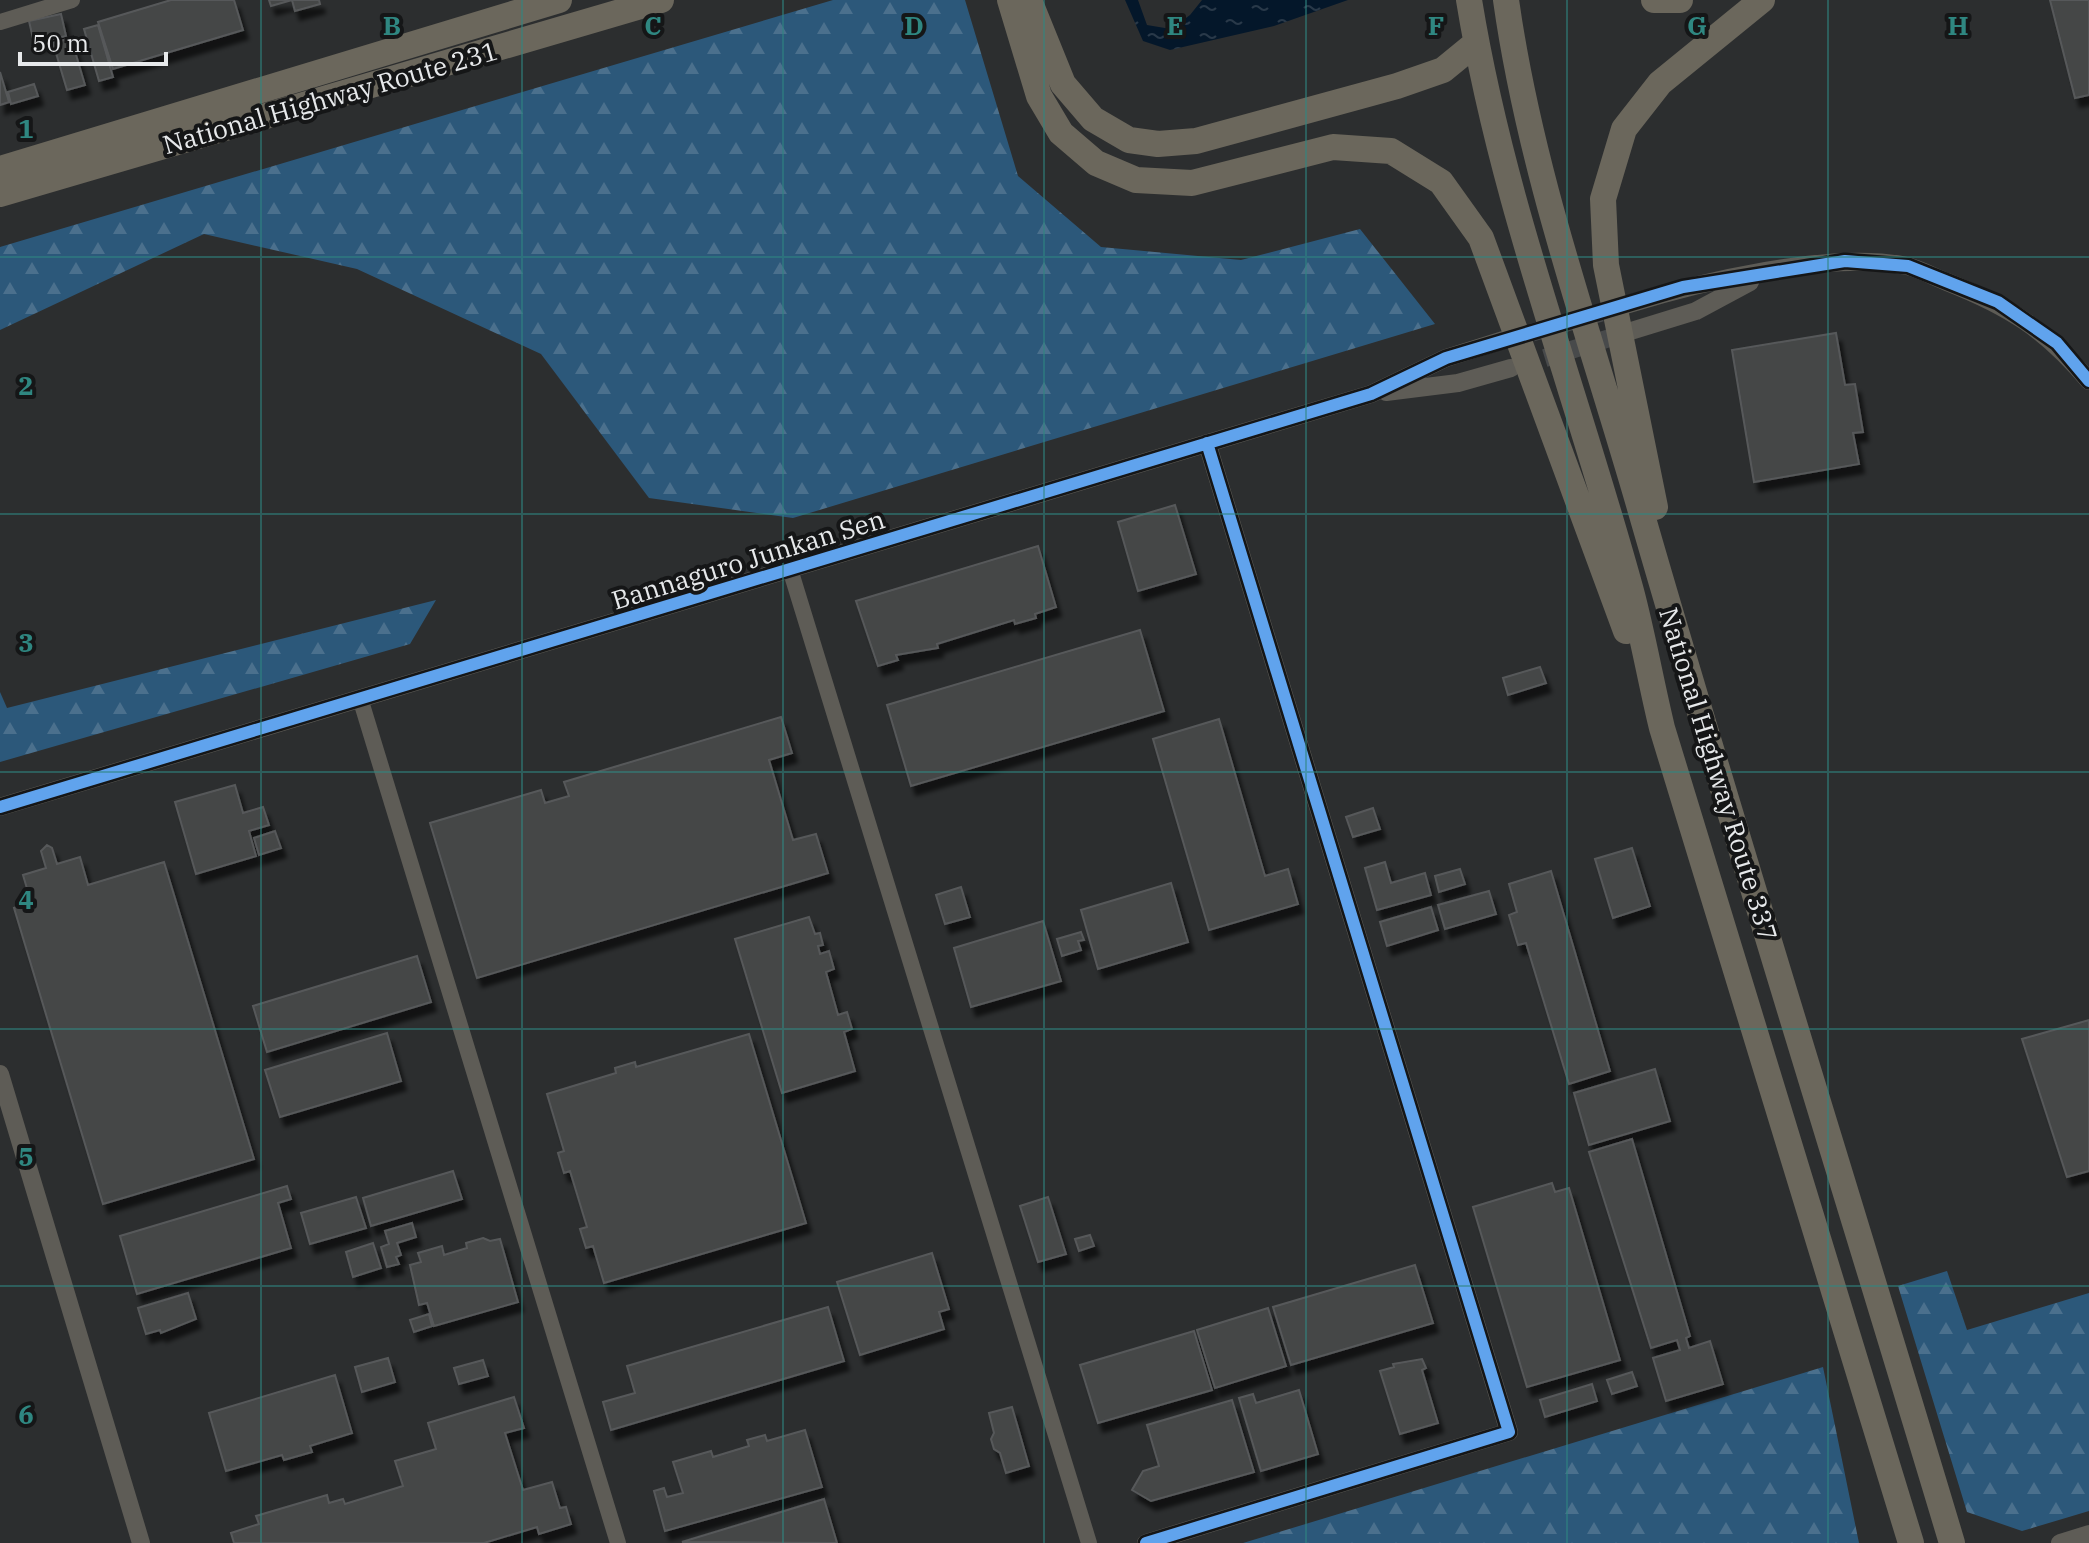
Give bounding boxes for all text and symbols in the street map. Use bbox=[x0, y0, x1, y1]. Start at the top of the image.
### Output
text: B bbox=[383, 8, 401, 42]
text: C bbox=[644, 8, 662, 42]
text: D bbox=[904, 8, 924, 42]
text: E bbox=[1166, 8, 1184, 42]
text: F bbox=[1428, 8, 1444, 42]
text: G bbox=[1687, 8, 1707, 42]
text: H bbox=[1947, 8, 1969, 42]
scale bar bbox=[20, 16, 166, 66]
text: 50 m bbox=[32, 27, 89, 59]
street label: National Highway Route 231 bbox=[158, 33, 502, 161]
text: 1 bbox=[18, 111, 34, 145]
text: 2 bbox=[18, 368, 34, 402]
street label: Bannaguro Junkan Sen bbox=[607, 501, 889, 617]
street label: National Highway Route 337 bbox=[1652, 603, 1786, 945]
text: 3 bbox=[18, 625, 34, 659]
text: 4 bbox=[18, 882, 34, 916]
text: 5 bbox=[18, 1139, 34, 1173]
text: 6 bbox=[18, 1397, 34, 1431]

